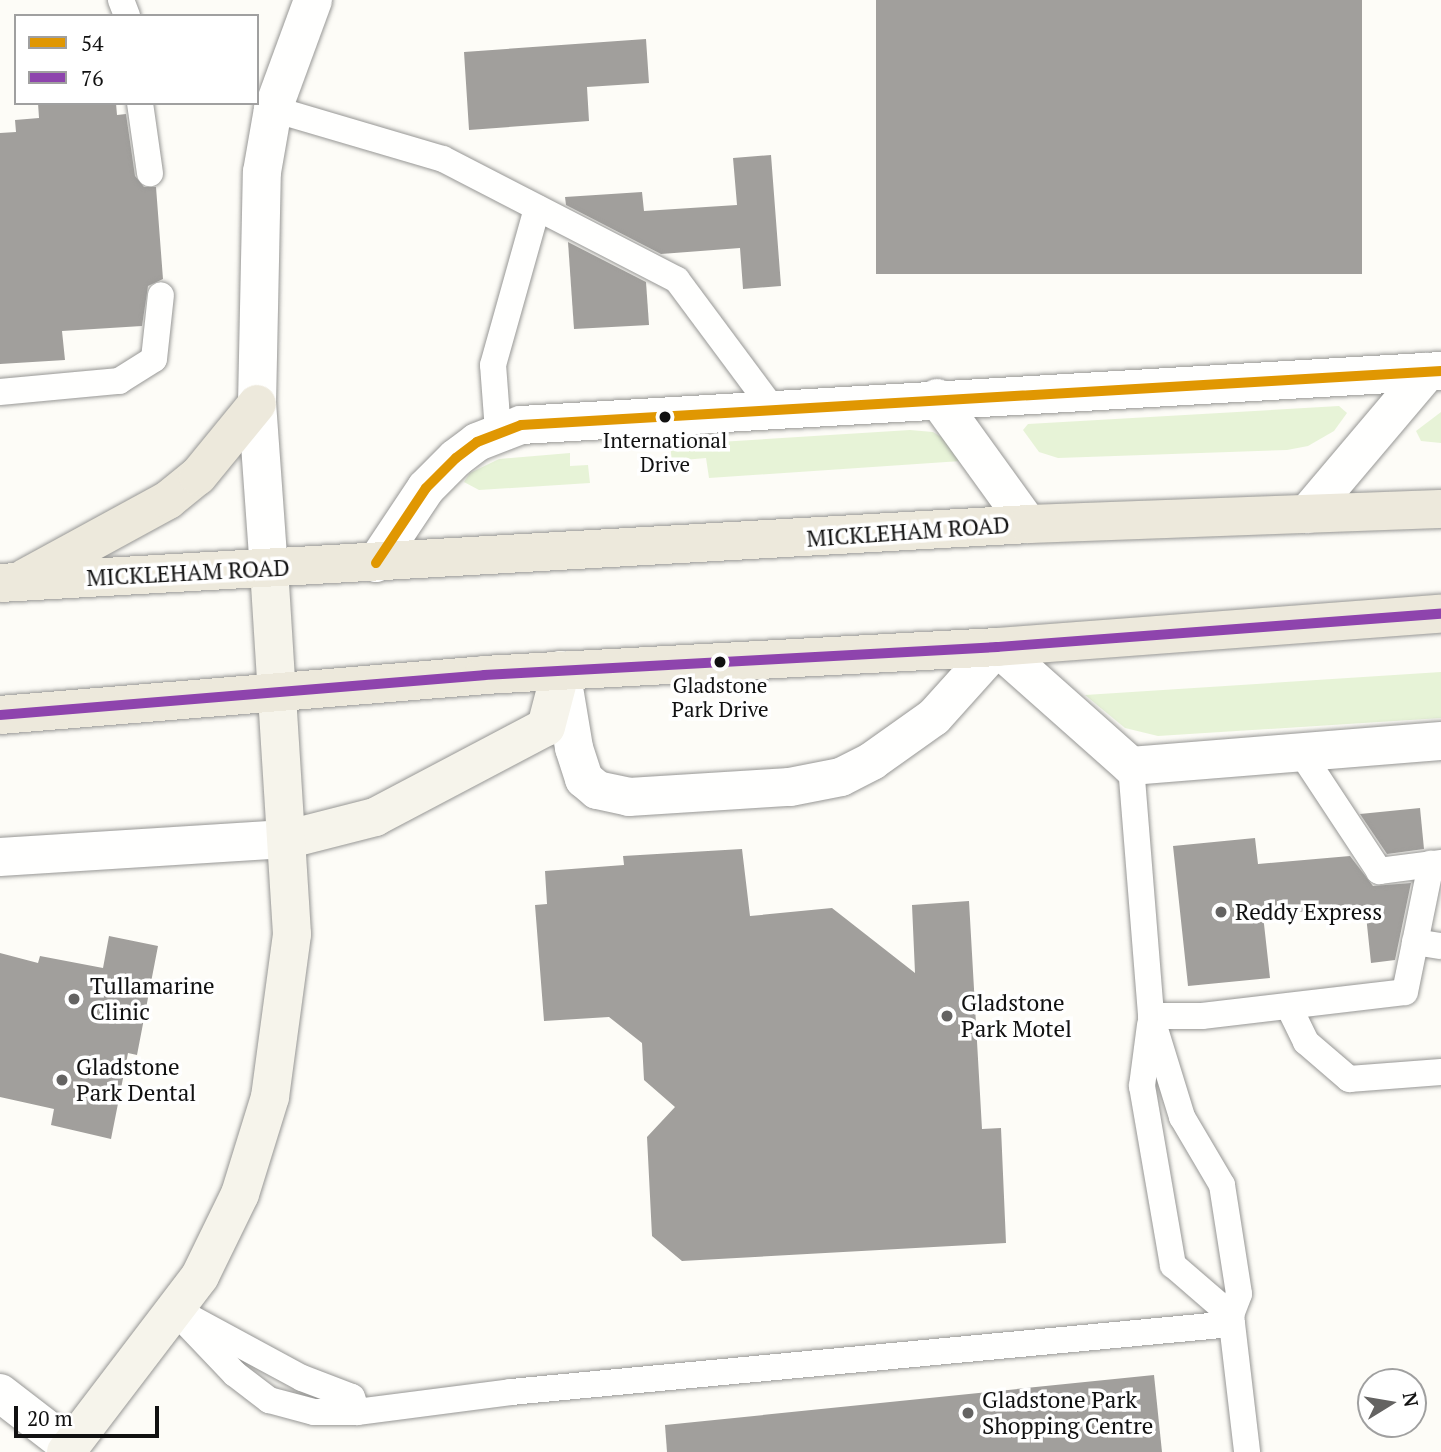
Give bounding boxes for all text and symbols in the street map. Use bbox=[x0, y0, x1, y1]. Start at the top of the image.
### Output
legend bbox=[14, 14, 259, 105]
text: 54 bbox=[81, 29, 103, 57]
text: 76 bbox=[81, 64, 103, 92]
marker: International Drive bbox=[658, 410, 672, 424]
place label: International Drive bbox=[603, 427, 727, 477]
street label: MICKLEHAM ROAD bbox=[806, 511, 1010, 553]
street label: MICKLEHAM ROAD bbox=[86, 554, 290, 592]
marker: Gladstone Park Drive bbox=[713, 655, 727, 669]
place label: Gladstone Park Drive bbox=[671, 672, 769, 722]
place label: Reddy Express bbox=[1235, 898, 1382, 926]
marker: Reddy Express bbox=[1213, 904, 1229, 920]
place label: Tullamarine Clinic bbox=[90, 972, 215, 1026]
marker: Tullamarine Clinic bbox=[64, 989, 84, 1009]
place label: Gladstone Park Motel bbox=[961, 989, 1072, 1043]
marker: Gladstone Park Motel bbox=[939, 1008, 955, 1024]
place label: Gladstone Park Dental bbox=[76, 1053, 196, 1107]
marker: Gladstone Park Dental bbox=[54, 1072, 70, 1088]
north arrow bbox=[1357, 1368, 1427, 1438]
place label: Gladstone Park Shopping Centre bbox=[982, 1386, 1153, 1440]
text: N bbox=[1397, 1390, 1425, 1409]
scale bar bbox=[18, 1392, 163, 1436]
text: 20 m bbox=[27, 1404, 73, 1432]
marker: Gladstone Park Shopping Centre bbox=[960, 1405, 976, 1421]

